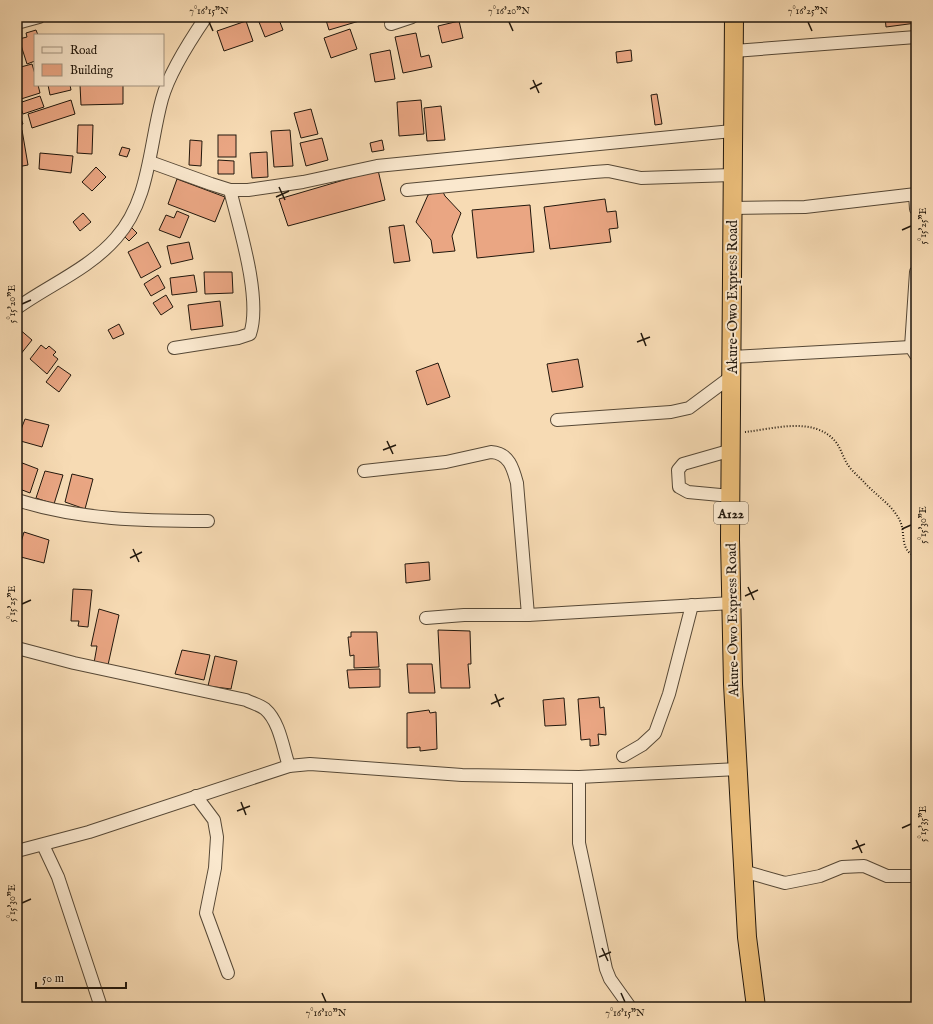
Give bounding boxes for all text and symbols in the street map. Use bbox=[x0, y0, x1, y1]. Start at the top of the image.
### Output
text: 7°16'15"N bbox=[189, 5, 229, 18]
text: 7°16'20"N bbox=[488, 5, 530, 18]
text: 7°16'25"N bbox=[788, 5, 829, 18]
legend bbox=[34, 34, 164, 86]
text: Road bbox=[70, 43, 98, 58]
text: Building bbox=[70, 63, 114, 78]
text: 5°15'25"E bbox=[917, 207, 930, 245]
street label: Akure-Owo Express Road bbox=[724, 220, 742, 375]
text: 5°15'20"E bbox=[6, 285, 19, 323]
road number: A122 bbox=[714, 502, 748, 524]
text: 5°15'30"E bbox=[917, 506, 930, 544]
street label: Akure-Owo Express Road bbox=[723, 542, 743, 698]
text: 5°15'25"E bbox=[6, 585, 19, 623]
text: 5°15'35"E bbox=[917, 806, 930, 842]
text: 5°15'30"E bbox=[6, 884, 19, 922]
scale bar bbox=[36, 964, 126, 990]
text: 50 m bbox=[42, 971, 64, 986]
text: 7°16'10"N bbox=[306, 1007, 347, 1020]
text: 7°16'15"N bbox=[605, 1007, 645, 1020]

